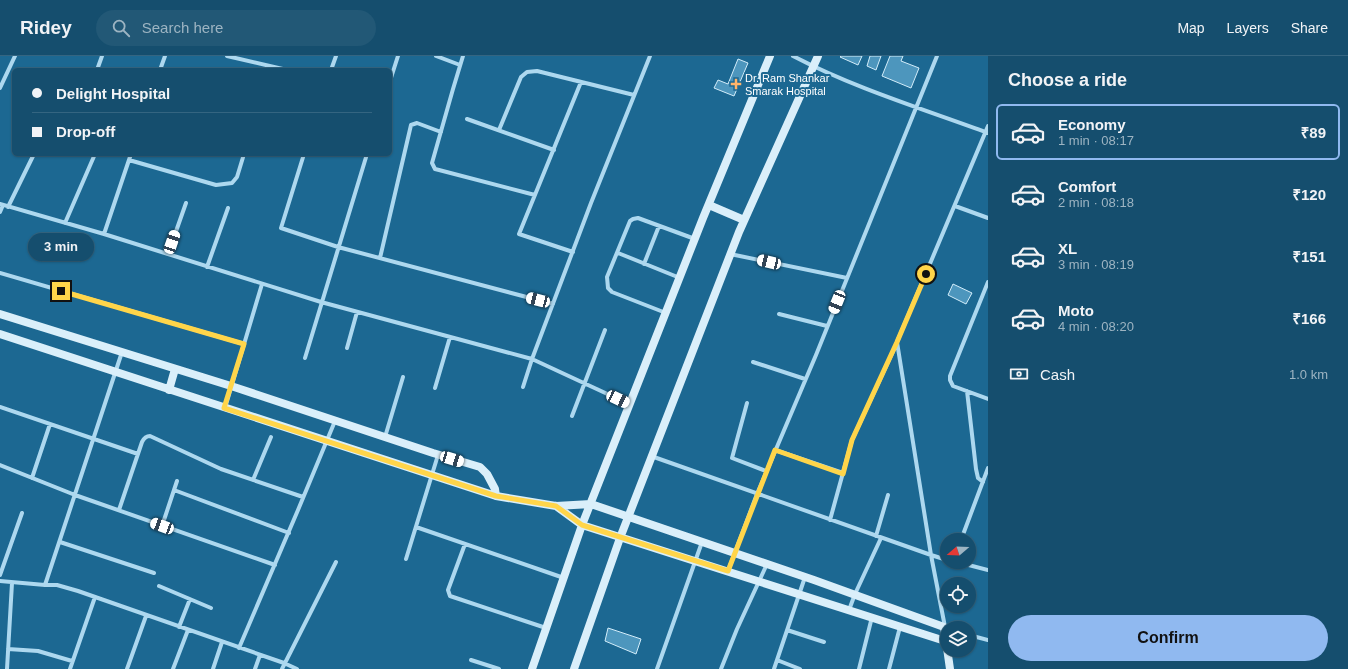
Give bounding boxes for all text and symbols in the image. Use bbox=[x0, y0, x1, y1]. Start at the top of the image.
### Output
search box bbox=[96, 10, 376, 46]
text: Ridey bbox=[20, 17, 72, 38]
icon: search bbox=[110, 17, 132, 39]
text: Search here bbox=[142, 19, 223, 36]
text: Map bbox=[1177, 20, 1205, 36]
text: Layers bbox=[1227, 20, 1269, 36]
text: Share bbox=[1291, 20, 1328, 36]
text: Choose a ride bbox=[1008, 70, 1127, 90]
place label: Dr. Ram Shankar Smarak Hospital bbox=[745, 72, 830, 97]
marker: Dr. Ram Shankar Smarak Hospital bbox=[730, 78, 742, 90]
text: Delight Hospital bbox=[56, 85, 170, 102]
icon: car bbox=[1010, 114, 1046, 150]
text: Economy bbox=[1058, 116, 1126, 133]
text: Drop-off bbox=[56, 123, 115, 140]
text: ₹89 bbox=[1301, 124, 1326, 141]
text: 1 min · 08:17 bbox=[1058, 133, 1134, 148]
icon: car bbox=[1010, 176, 1046, 212]
text: Comfort bbox=[1058, 178, 1116, 195]
text: ₹120 bbox=[1292, 186, 1326, 203]
text: 2 min · 08:18 bbox=[1058, 195, 1134, 210]
car bbox=[162, 229, 182, 255]
callout: 3 min bbox=[28, 233, 94, 261]
icon: car bbox=[1010, 238, 1046, 274]
text: 3 min bbox=[44, 239, 78, 254]
text: XL bbox=[1058, 240, 1077, 257]
text: ₹151 bbox=[1292, 248, 1326, 265]
car bbox=[756, 253, 782, 271]
text: 3 min · 08:19 bbox=[1058, 257, 1134, 272]
route start bbox=[917, 265, 935, 283]
route end bbox=[52, 282, 70, 300]
car bbox=[827, 289, 847, 315]
car bbox=[525, 291, 551, 309]
icon: car bbox=[1010, 300, 1046, 336]
text: Moto bbox=[1058, 302, 1094, 319]
text: ₹166 bbox=[1292, 310, 1326, 327]
text: 4 min · 08:20 bbox=[1058, 319, 1134, 334]
icon: cash bbox=[1008, 363, 1030, 385]
text: Cash bbox=[1040, 366, 1075, 383]
text: 1.0 km bbox=[1289, 367, 1328, 382]
car bbox=[605, 388, 631, 410]
car bbox=[439, 450, 465, 468]
car bbox=[149, 516, 175, 536]
north arrow bbox=[940, 533, 976, 569]
map controls bbox=[940, 533, 976, 657]
button: locate bbox=[940, 577, 976, 613]
button: Confirm bbox=[1008, 615, 1328, 661]
button: layers bbox=[940, 621, 976, 657]

